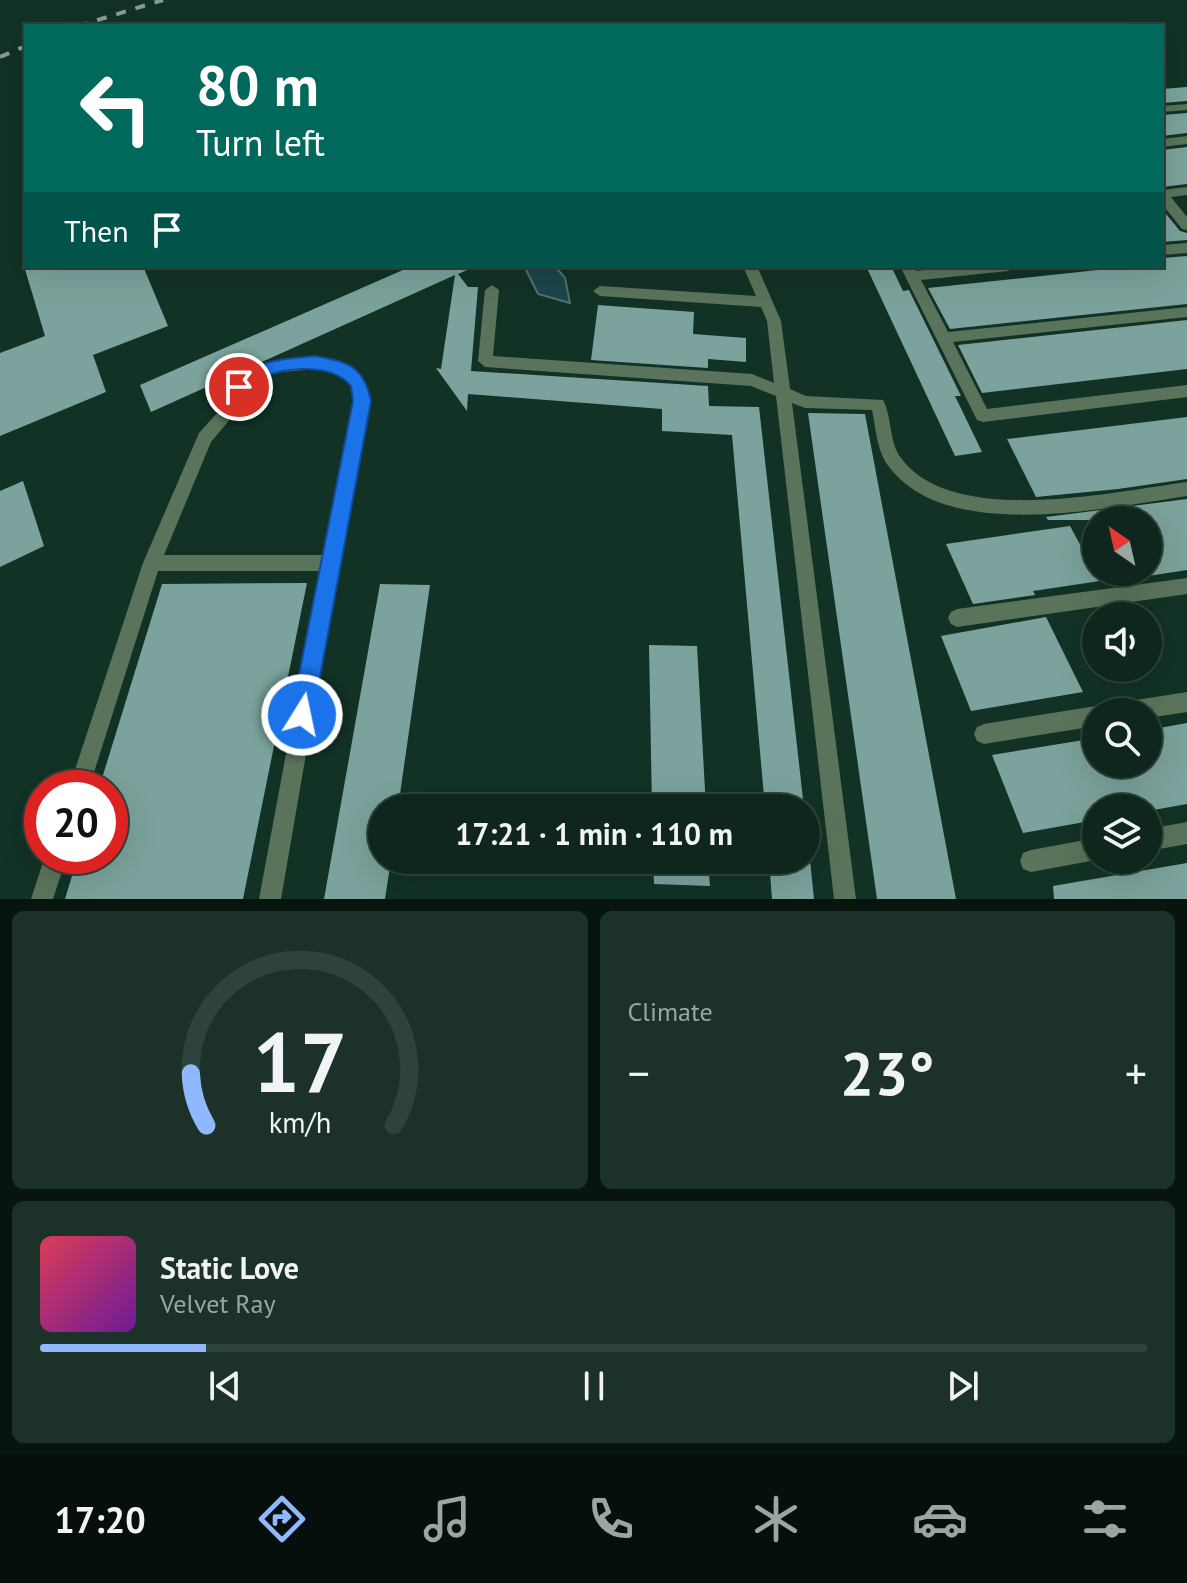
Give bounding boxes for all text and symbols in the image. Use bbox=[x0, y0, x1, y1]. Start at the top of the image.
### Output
text: 80 m bbox=[196, 49, 319, 121]
icon: left bbox=[64, 56, 168, 160]
text: Turn left bbox=[196, 119, 325, 166]
icon: arrive bbox=[145, 208, 189, 252]
text: Then bbox=[64, 211, 129, 250]
pin bbox=[205, 353, 273, 421]
icon: arrive bbox=[217, 365, 261, 409]
north arrow bbox=[1082, 506, 1162, 586]
map controls bbox=[1082, 506, 1162, 874]
button: sound bbox=[1082, 602, 1162, 682]
position arrow bbox=[260, 673, 344, 757]
button: search bbox=[1082, 698, 1162, 778]
speed limit sign: 20 bbox=[24, 770, 128, 874]
button: layers bbox=[1082, 794, 1162, 874]
text: 17:21 · 1 min · 110 m bbox=[455, 814, 733, 853]
text: Climate bbox=[628, 995, 713, 1028]
text: 17 bbox=[253, 1007, 347, 1115]
text: 23° bbox=[840, 1034, 934, 1112]
text: − bbox=[628, 1044, 650, 1101]
text: + bbox=[1125, 1044, 1147, 1101]
text: km/h bbox=[268, 1104, 331, 1141]
text: Static Love bbox=[160, 1248, 299, 1287]
text: Velvet Ray bbox=[160, 1287, 276, 1320]
icon: previous bbox=[203, 1364, 247, 1408]
icon: pause bbox=[572, 1364, 616, 1408]
icon: next bbox=[941, 1364, 985, 1408]
icon: directions bbox=[254, 1491, 310, 1547]
icon: music bbox=[419, 1491, 475, 1547]
icon: phone bbox=[583, 1491, 639, 1547]
icon: climate bbox=[748, 1491, 804, 1547]
icon: car bbox=[912, 1491, 968, 1547]
icon: filters bbox=[1077, 1491, 1133, 1547]
text: 17:20 bbox=[54, 1496, 146, 1543]

